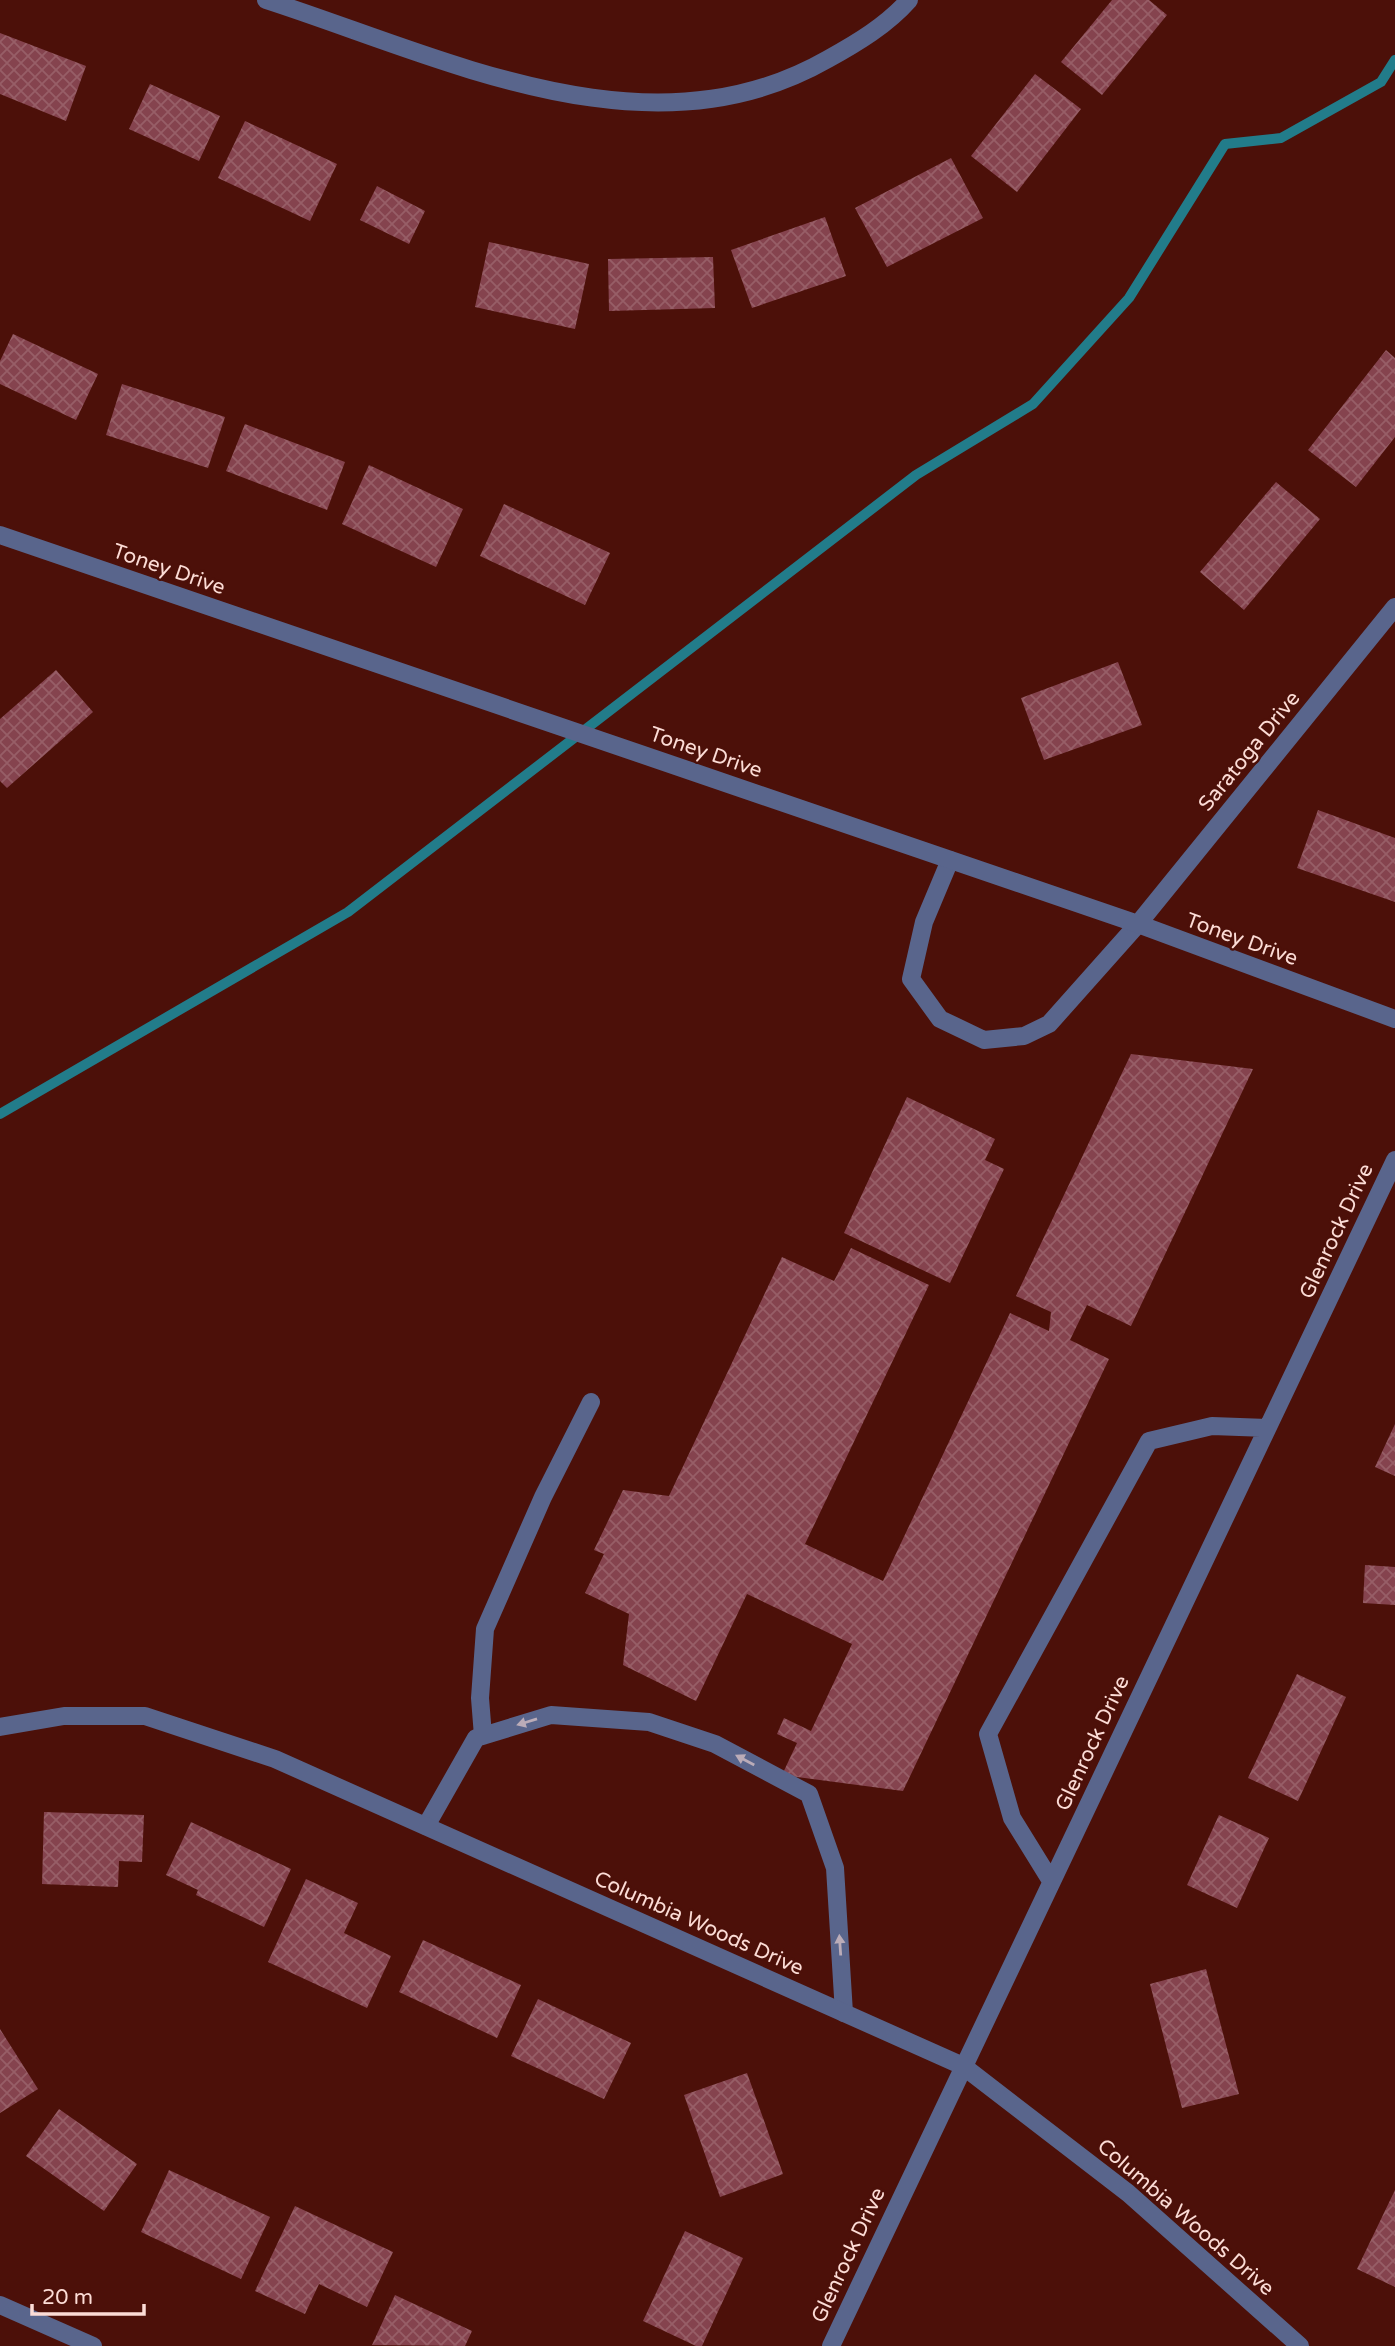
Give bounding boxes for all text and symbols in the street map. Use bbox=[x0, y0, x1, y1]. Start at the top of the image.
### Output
street label: Toney Drive bbox=[109, 539, 228, 600]
street label: Saratoga Drive bbox=[1193, 686, 1305, 816]
street label: Toney Drive bbox=[646, 722, 765, 783]
street label: Toney Drive bbox=[1182, 908, 1301, 971]
street label: Glenrock Drive bbox=[1294, 1160, 1379, 1303]
street label: Glenrock Drive bbox=[1050, 1672, 1135, 1815]
one-way arrow bbox=[516, 1718, 537, 1728]
one-way arrow bbox=[736, 1754, 755, 1766]
street label: Columbia Woods Drive bbox=[590, 1866, 807, 1981]
one-way arrow bbox=[834, 1934, 845, 1956]
street label: Columbia Woods Drive bbox=[1092, 2134, 1279, 2301]
street label: Glenrock Drive bbox=[806, 2184, 891, 2327]
scale bar bbox=[32, 2272, 144, 2316]
text: 20 m bbox=[42, 2285, 93, 2310]

